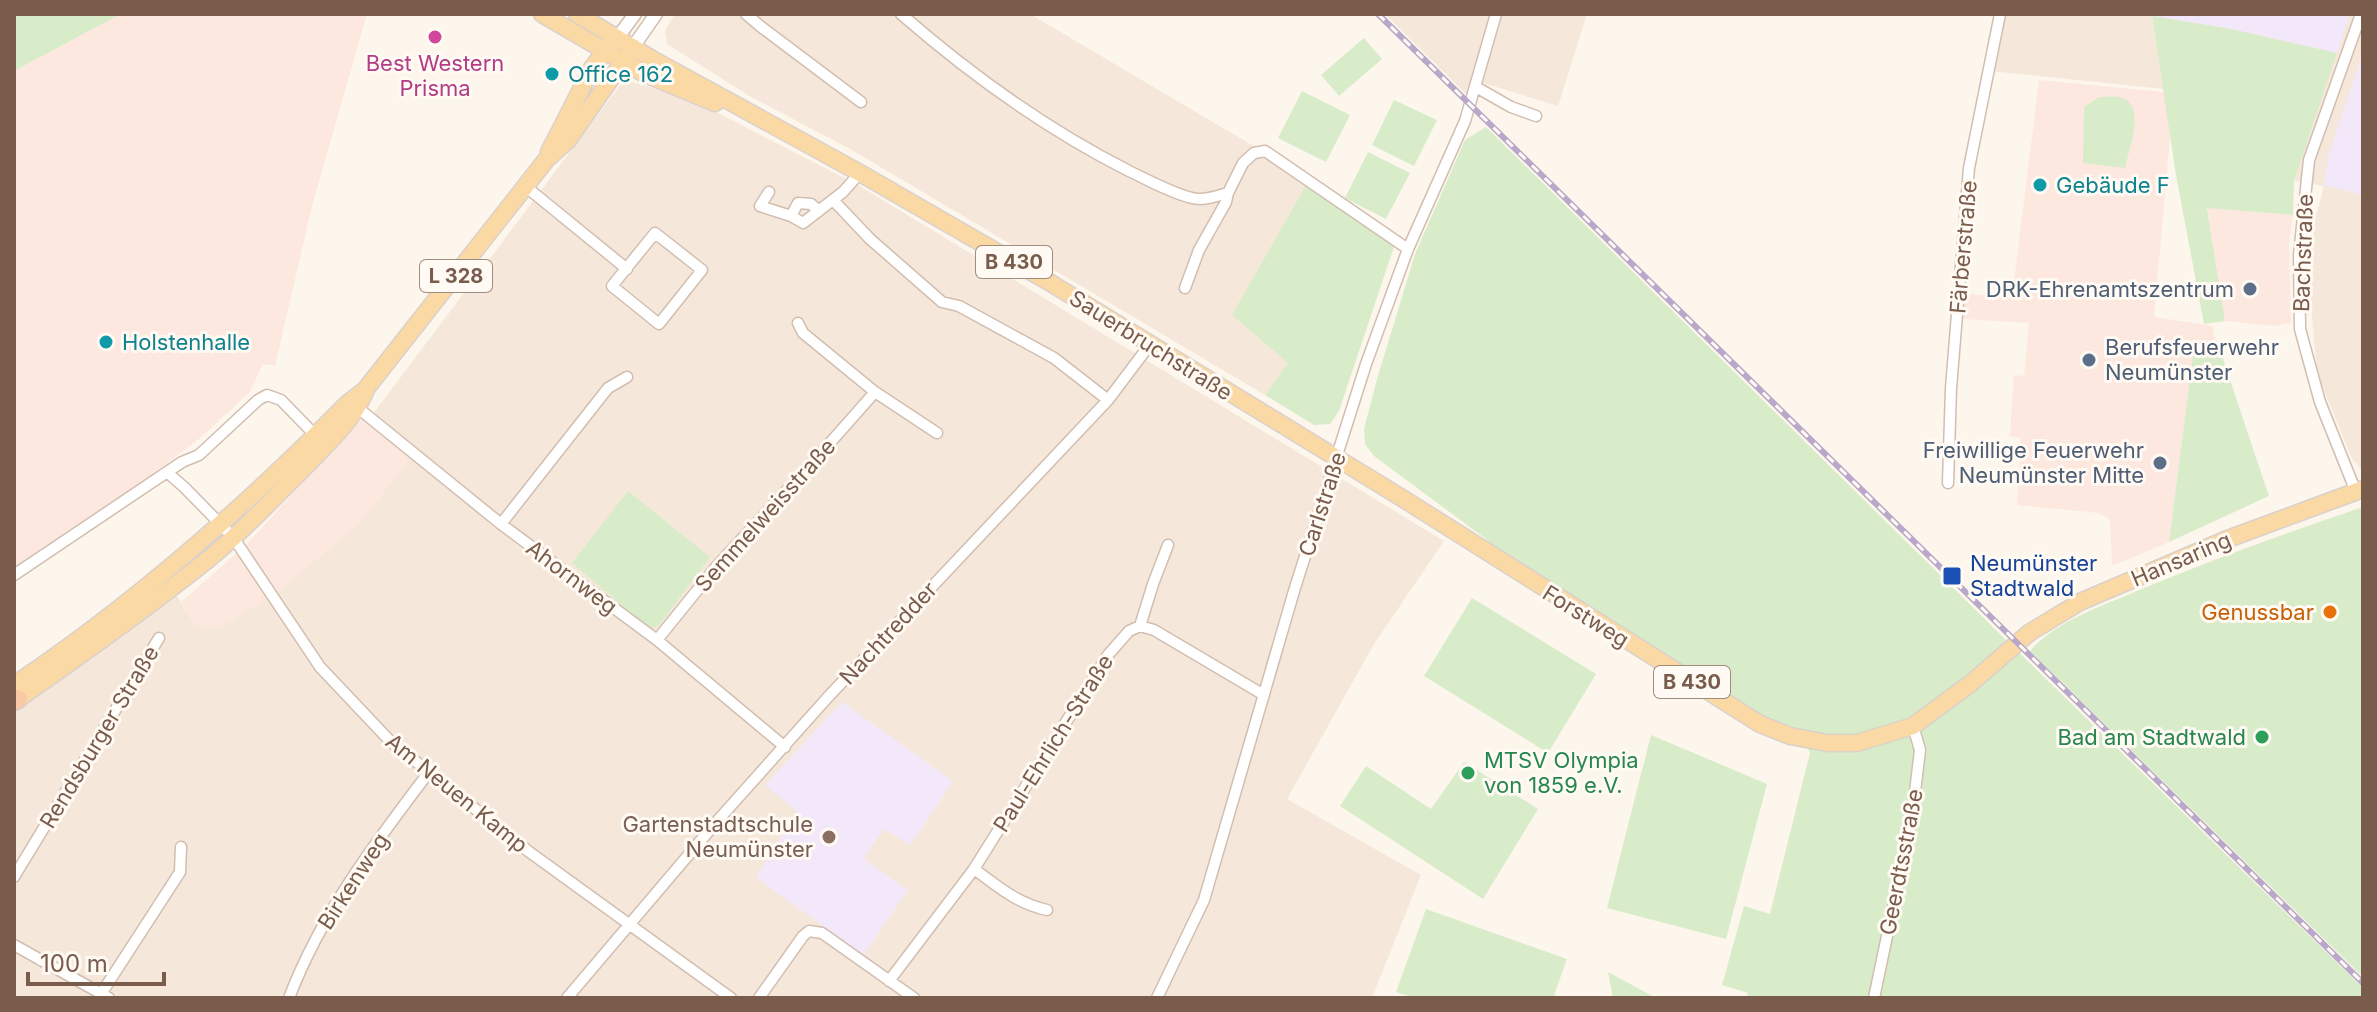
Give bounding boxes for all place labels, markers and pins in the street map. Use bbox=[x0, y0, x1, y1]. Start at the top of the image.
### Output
marker: Best Western Prisma bbox=[426, 28, 444, 46]
place label: Best Western Prisma bbox=[366, 50, 504, 101]
place label: Office 162 bbox=[568, 61, 673, 87]
marker: Office 162 bbox=[543, 65, 561, 83]
place label: Gebäude F bbox=[2056, 172, 2170, 198]
marker: Gebäude F bbox=[2031, 176, 2049, 194]
place label: DRK-Ehrenamtszentrum bbox=[1986, 276, 2234, 302]
marker: DRK-Ehrenamtszentrum bbox=[2241, 280, 2259, 298]
place label: Holstenhalle bbox=[122, 329, 250, 355]
marker: Holstenhalle bbox=[97, 333, 115, 351]
place label: Berufsfeuerwehr Neumünster bbox=[2105, 334, 2279, 385]
marker: Berufsfeuerwehr Neumünster bbox=[2080, 351, 2098, 369]
place label: Freiwillige Feuerwehr Neumünster Mitte bbox=[1923, 437, 2144, 488]
marker: Freiwillige Feuerwehr Neumünster Mitte bbox=[2151, 454, 2169, 472]
place label: Neumünster Stadtwald bbox=[1970, 550, 2097, 601]
marker: Neumünster Stadtwald bbox=[1941, 565, 1963, 587]
place label: Genussbar bbox=[2201, 599, 2314, 625]
marker: Genussbar bbox=[2321, 603, 2339, 621]
place label: Bad am Stadtwald bbox=[2058, 724, 2246, 750]
marker: Bad am Stadtwald bbox=[2253, 728, 2271, 746]
place label: MTSV Olympia von 1859 e.V. bbox=[1484, 747, 1639, 798]
marker: MTSV Olympia von 1859 e.V. bbox=[1459, 764, 1477, 782]
place label: Gartenstadtschule Neumünster bbox=[622, 811, 813, 862]
marker: Gartenstadtschule Neumünster bbox=[820, 828, 838, 846]

